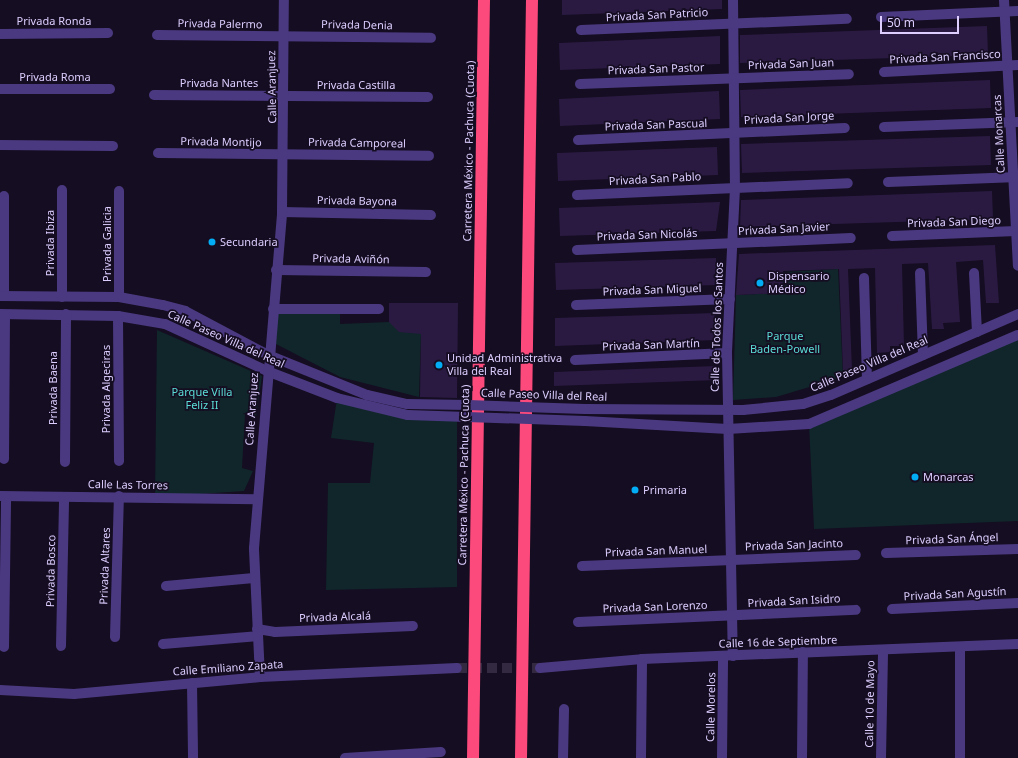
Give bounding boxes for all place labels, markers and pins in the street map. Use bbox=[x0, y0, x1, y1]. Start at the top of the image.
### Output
place label: Secundaria bbox=[220, 235, 278, 249]
marker: Secundaria bbox=[207, 237, 217, 247]
place label: Dispensario Médico bbox=[768, 270, 829, 296]
marker: Dispensario Médico bbox=[755, 278, 765, 288]
place label: Unidad Administrativa Villa del Real bbox=[447, 352, 562, 378]
marker: Unidad Administrativa Villa del Real bbox=[434, 360, 444, 370]
place label: Monarcas bbox=[923, 470, 974, 484]
marker: Monarcas bbox=[910, 472, 920, 482]
place label: Primaria bbox=[643, 483, 687, 497]
marker: Primaria bbox=[630, 485, 640, 495]

